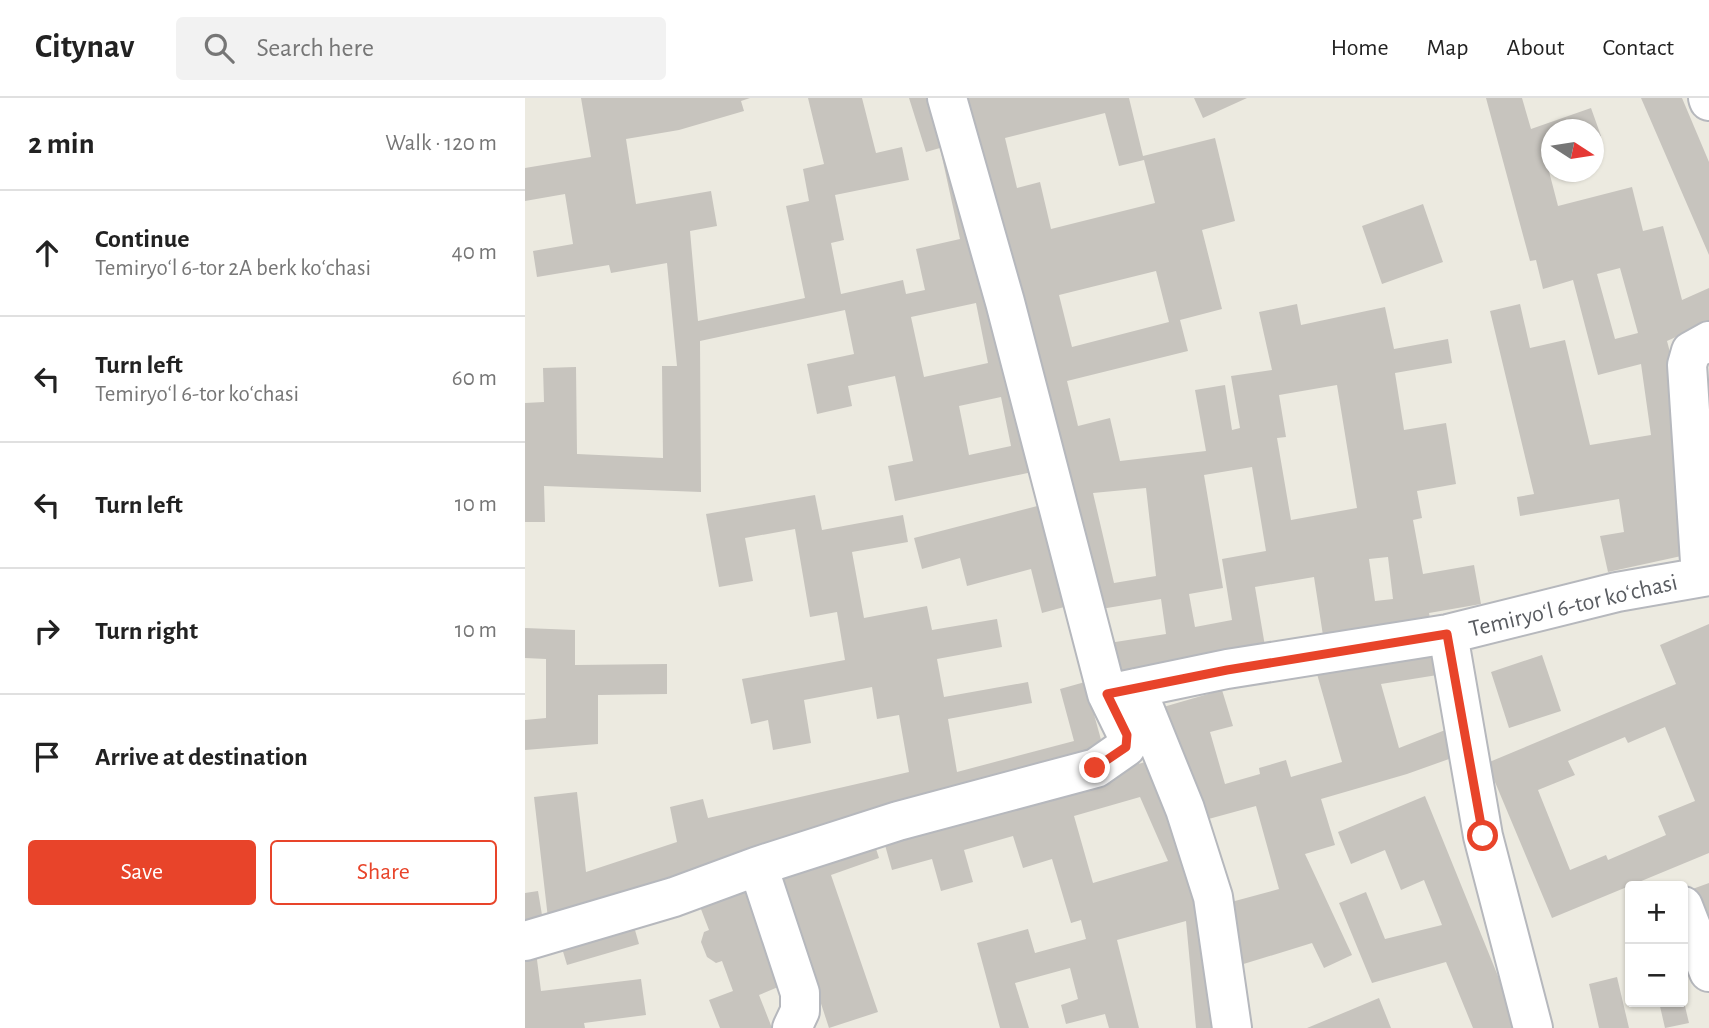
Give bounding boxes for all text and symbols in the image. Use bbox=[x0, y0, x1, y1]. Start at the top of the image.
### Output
search box bbox=[176, 17, 666, 80]
icon: search bbox=[200, 29, 238, 67]
text: Citynav bbox=[35, 31, 134, 64]
text: Search here bbox=[256, 35, 374, 61]
text: Home bbox=[1331, 36, 1389, 60]
text: Map bbox=[1427, 36, 1469, 60]
text: About bbox=[1507, 36, 1564, 60]
text: Contact bbox=[1602, 36, 1674, 60]
north arrow bbox=[1541, 119, 1604, 182]
text: 2 min bbox=[28, 129, 95, 159]
text: Walk · 120 m bbox=[385, 132, 497, 155]
text: Continue bbox=[95, 226, 190, 252]
icon: ahead bbox=[28, 234, 66, 272]
text: 40 m bbox=[452, 241, 497, 264]
text: Temiryoʻl 6-tor 2А berk koʻchasi bbox=[95, 257, 371, 280]
text: Turn left bbox=[95, 352, 183, 378]
icon: left bbox=[28, 360, 66, 398]
text: 60 m bbox=[452, 367, 497, 390]
text: Temiryoʻl 6-tor koʻchasi bbox=[95, 383, 299, 406]
icon: left bbox=[28, 486, 66, 524]
text: Turn left bbox=[95, 492, 183, 518]
text: 10 m bbox=[455, 493, 497, 516]
street label: Temiryoʻl 6-tor koʻchasi bbox=[1467, 570, 1680, 642]
icon: right bbox=[28, 612, 66, 650]
text: Turn right bbox=[95, 618, 198, 644]
text: 10 m bbox=[455, 619, 497, 642]
icon: arrive bbox=[28, 738, 66, 776]
text: Arrive at destination bbox=[95, 744, 308, 770]
route end bbox=[1079, 752, 1110, 783]
route start bbox=[1467, 820, 1498, 851]
button: Save bbox=[28, 840, 256, 905]
button: Share bbox=[270, 840, 497, 905]
map controls bbox=[1625, 881, 1688, 1007]
button: + bbox=[1625, 881, 1688, 944]
button: − bbox=[1625, 944, 1688, 1007]

